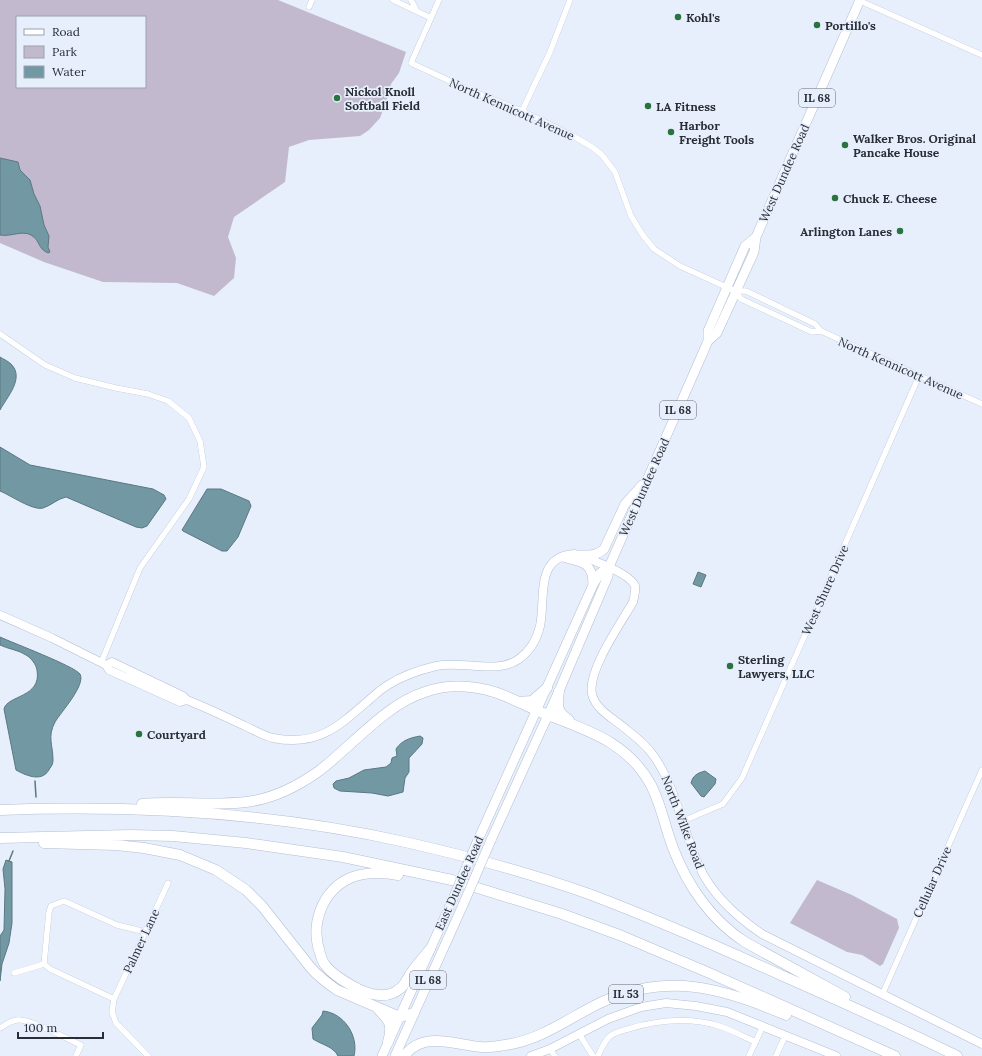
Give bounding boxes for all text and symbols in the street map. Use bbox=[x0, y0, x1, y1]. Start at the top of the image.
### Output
place label: Kohl's bbox=[686, 10, 720, 25]
marker: Kohl's bbox=[673, 12, 683, 22]
legend bbox=[16, 16, 146, 88]
place label: Portillo's bbox=[825, 18, 876, 33]
marker: Portillo's bbox=[812, 20, 822, 30]
text: Road bbox=[52, 24, 80, 39]
text: Park bbox=[52, 44, 78, 59]
text: Water bbox=[52, 64, 87, 79]
street label: North Kennicott Avenue bbox=[447, 75, 577, 144]
place label: Nickol Knoll Softball Field bbox=[345, 84, 420, 113]
road number: IL 68 bbox=[799, 89, 835, 107]
marker: Nickol Knoll Softball Field bbox=[332, 93, 342, 103]
place label: LA Fitness bbox=[656, 99, 716, 114]
marker: LA Fitness bbox=[643, 101, 653, 111]
place label: Harbor Freight Tools bbox=[679, 118, 754, 147]
street label: West Dundee Road bbox=[756, 122, 812, 224]
marker: Harbor Freight Tools bbox=[666, 127, 676, 137]
place label: Walker Bros. Original Pancake House bbox=[853, 131, 976, 160]
marker: Walker Bros. Original Pancake House bbox=[840, 140, 850, 150]
place label: Chuck E. Cheese bbox=[843, 191, 937, 206]
marker: Chuck E. Cheese bbox=[830, 193, 840, 203]
place label: Arlington Lanes bbox=[800, 224, 892, 239]
marker: Arlington Lanes bbox=[895, 226, 905, 236]
street label: North Kennicott Avenue bbox=[836, 334, 966, 403]
road number: IL 68 bbox=[660, 401, 696, 419]
street label: West Dundee Road bbox=[616, 436, 672, 538]
street label: West Shure Drive bbox=[798, 542, 852, 637]
place label: Sterling Lawyers, LLC bbox=[738, 652, 815, 681]
marker: Sterling Lawyers, LLC bbox=[725, 661, 735, 671]
place label: Courtyard bbox=[147, 727, 206, 742]
marker: Courtyard bbox=[134, 729, 144, 739]
street label: North Wilke Road bbox=[658, 773, 708, 871]
street label: East Dundee Road bbox=[432, 834, 486, 932]
street label: Cellular Drive bbox=[910, 844, 955, 920]
street label: Palmer Lane bbox=[120, 906, 163, 976]
road number: IL 68 bbox=[410, 971, 446, 989]
road number: IL 53 bbox=[609, 985, 643, 1003]
scale bar bbox=[18, 1014, 103, 1040]
text: 100 m bbox=[24, 1020, 57, 1035]

